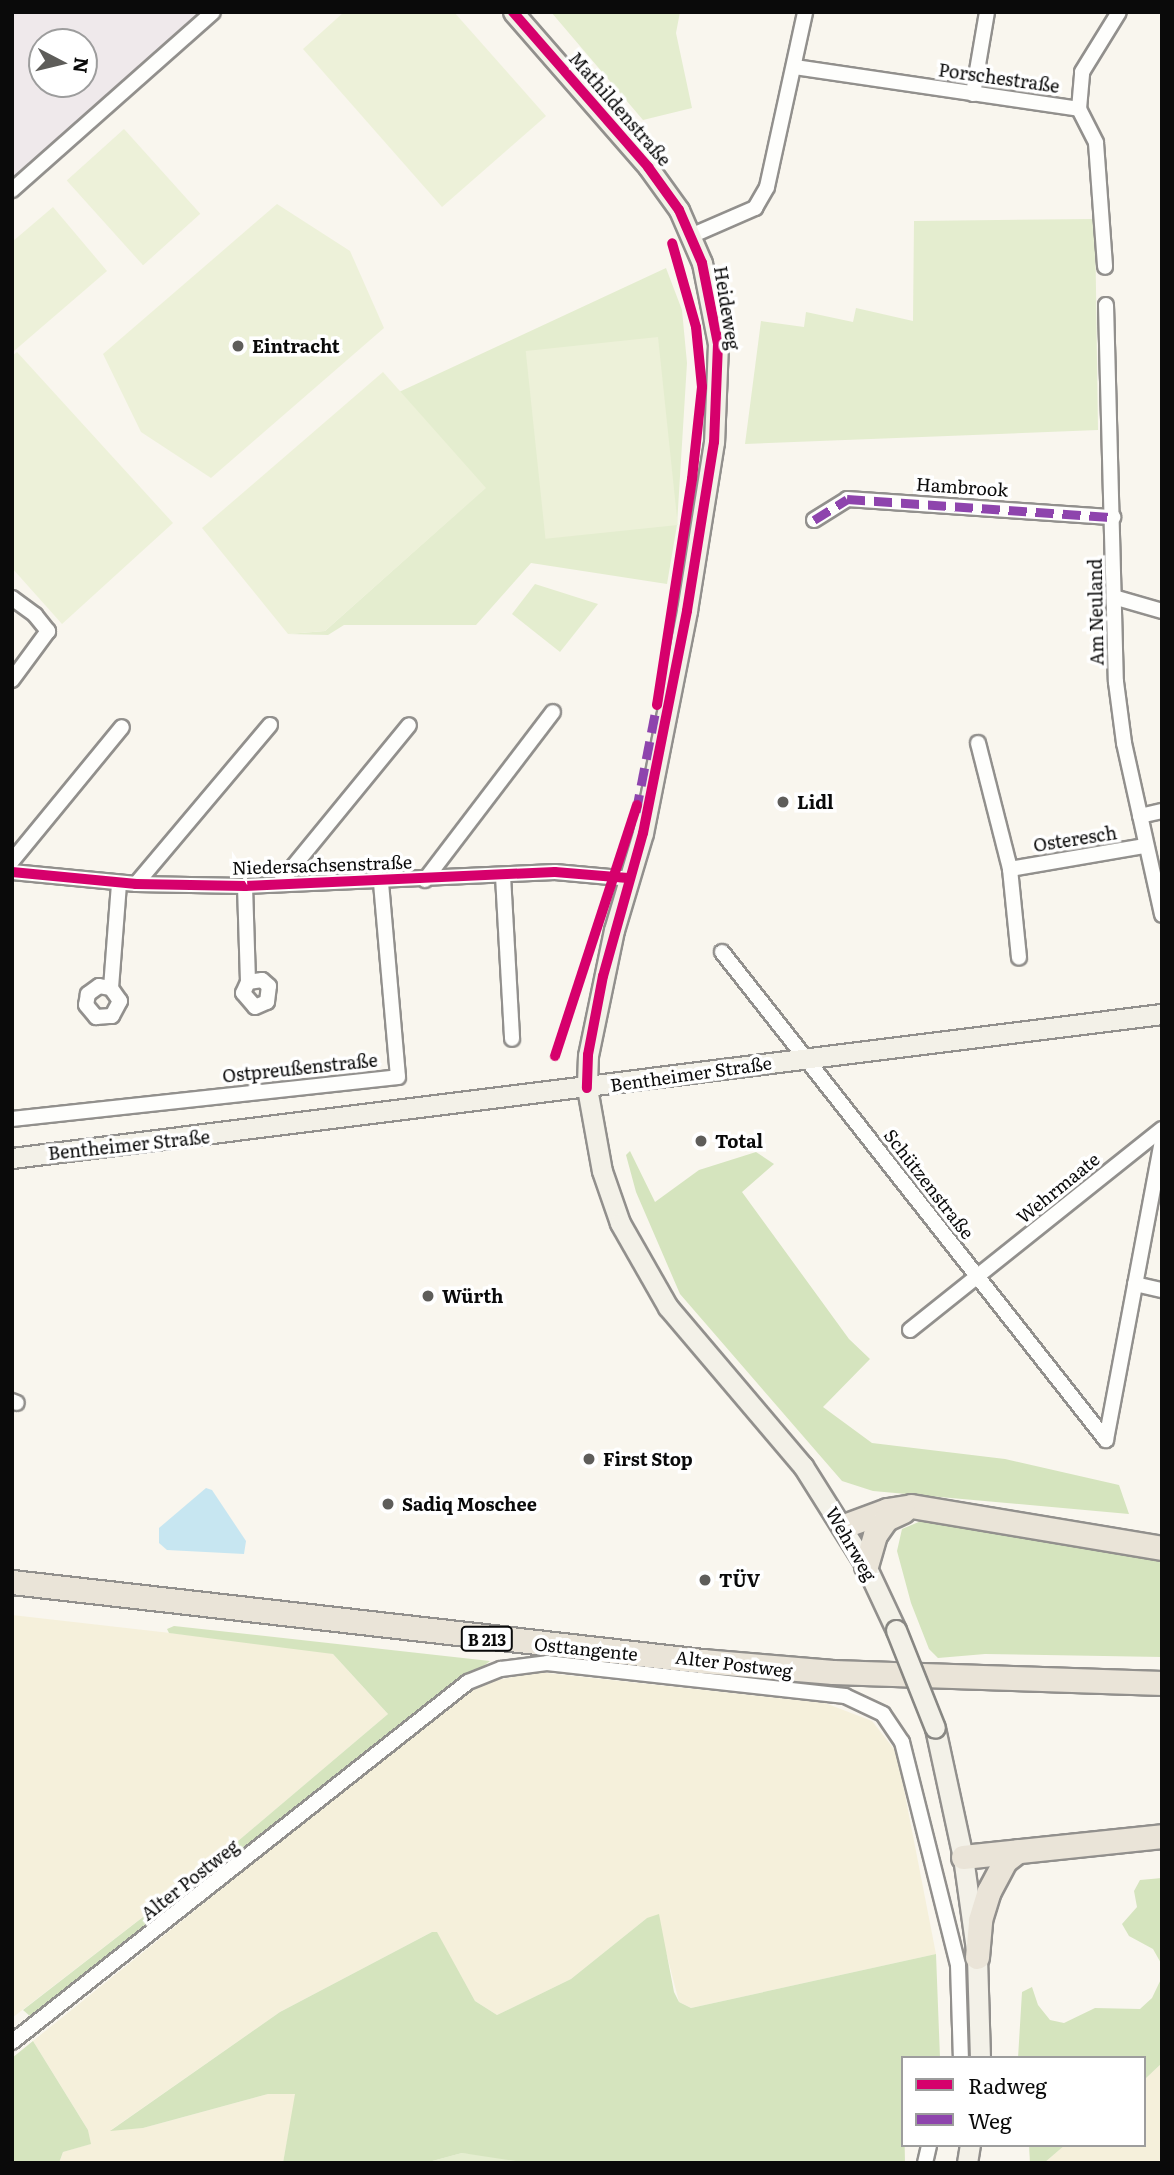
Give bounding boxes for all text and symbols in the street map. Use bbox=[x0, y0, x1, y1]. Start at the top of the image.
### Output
north arrow bbox=[28, 28, 98, 98]
street label: Mathildenstraße bbox=[565, 47, 675, 171]
text: N bbox=[67, 56, 97, 75]
street label: Porschestraße bbox=[937, 59, 1061, 97]
street label: Heideweg bbox=[710, 264, 744, 352]
place label: Eintracht bbox=[252, 335, 340, 357]
marker: Eintracht bbox=[230, 338, 246, 354]
street label: Hambrook bbox=[915, 473, 1009, 501]
street label: Am Neuland bbox=[1084, 558, 1108, 666]
place label: Lidl bbox=[797, 791, 834, 813]
marker: Lidl bbox=[775, 794, 791, 810]
street label: Osteresch bbox=[1032, 822, 1118, 856]
street label: Niedersachsenstraße bbox=[232, 851, 412, 879]
street label: Ostpreußenstraße bbox=[221, 1049, 379, 1087]
street label: Bentheimer Straße bbox=[609, 1052, 773, 1096]
street label: Schützenstraße bbox=[879, 1125, 979, 1243]
street label: Bentheimer Straße bbox=[47, 1126, 211, 1164]
place label: Total bbox=[715, 1130, 763, 1152]
marker: Total bbox=[693, 1133, 709, 1149]
street label: Wehrmaate bbox=[1012, 1148, 1104, 1228]
place label: Würth bbox=[442, 1285, 504, 1307]
marker: Würth bbox=[420, 1288, 436, 1304]
place label: First Stop bbox=[603, 1448, 693, 1470]
marker: First Stop bbox=[581, 1451, 597, 1467]
place label: Sadiq Moschee bbox=[402, 1493, 537, 1515]
marker: Sadiq Moschee bbox=[380, 1496, 396, 1512]
street label: Wehrweg bbox=[821, 1503, 881, 1585]
place label: TÜV bbox=[719, 1569, 760, 1591]
marker: TÜV bbox=[697, 1572, 713, 1588]
road number: B 213 bbox=[461, 1626, 513, 1652]
street label: Osttangente bbox=[533, 1633, 639, 1665]
street label: Alter Postweg bbox=[674, 1646, 794, 1682]
street label: Alter Postweg bbox=[137, 1835, 243, 1925]
legend bbox=[901, 2056, 1146, 2147]
text: Radweg bbox=[968, 2069, 1047, 2100]
text: Weg bbox=[968, 2104, 1012, 2135]

